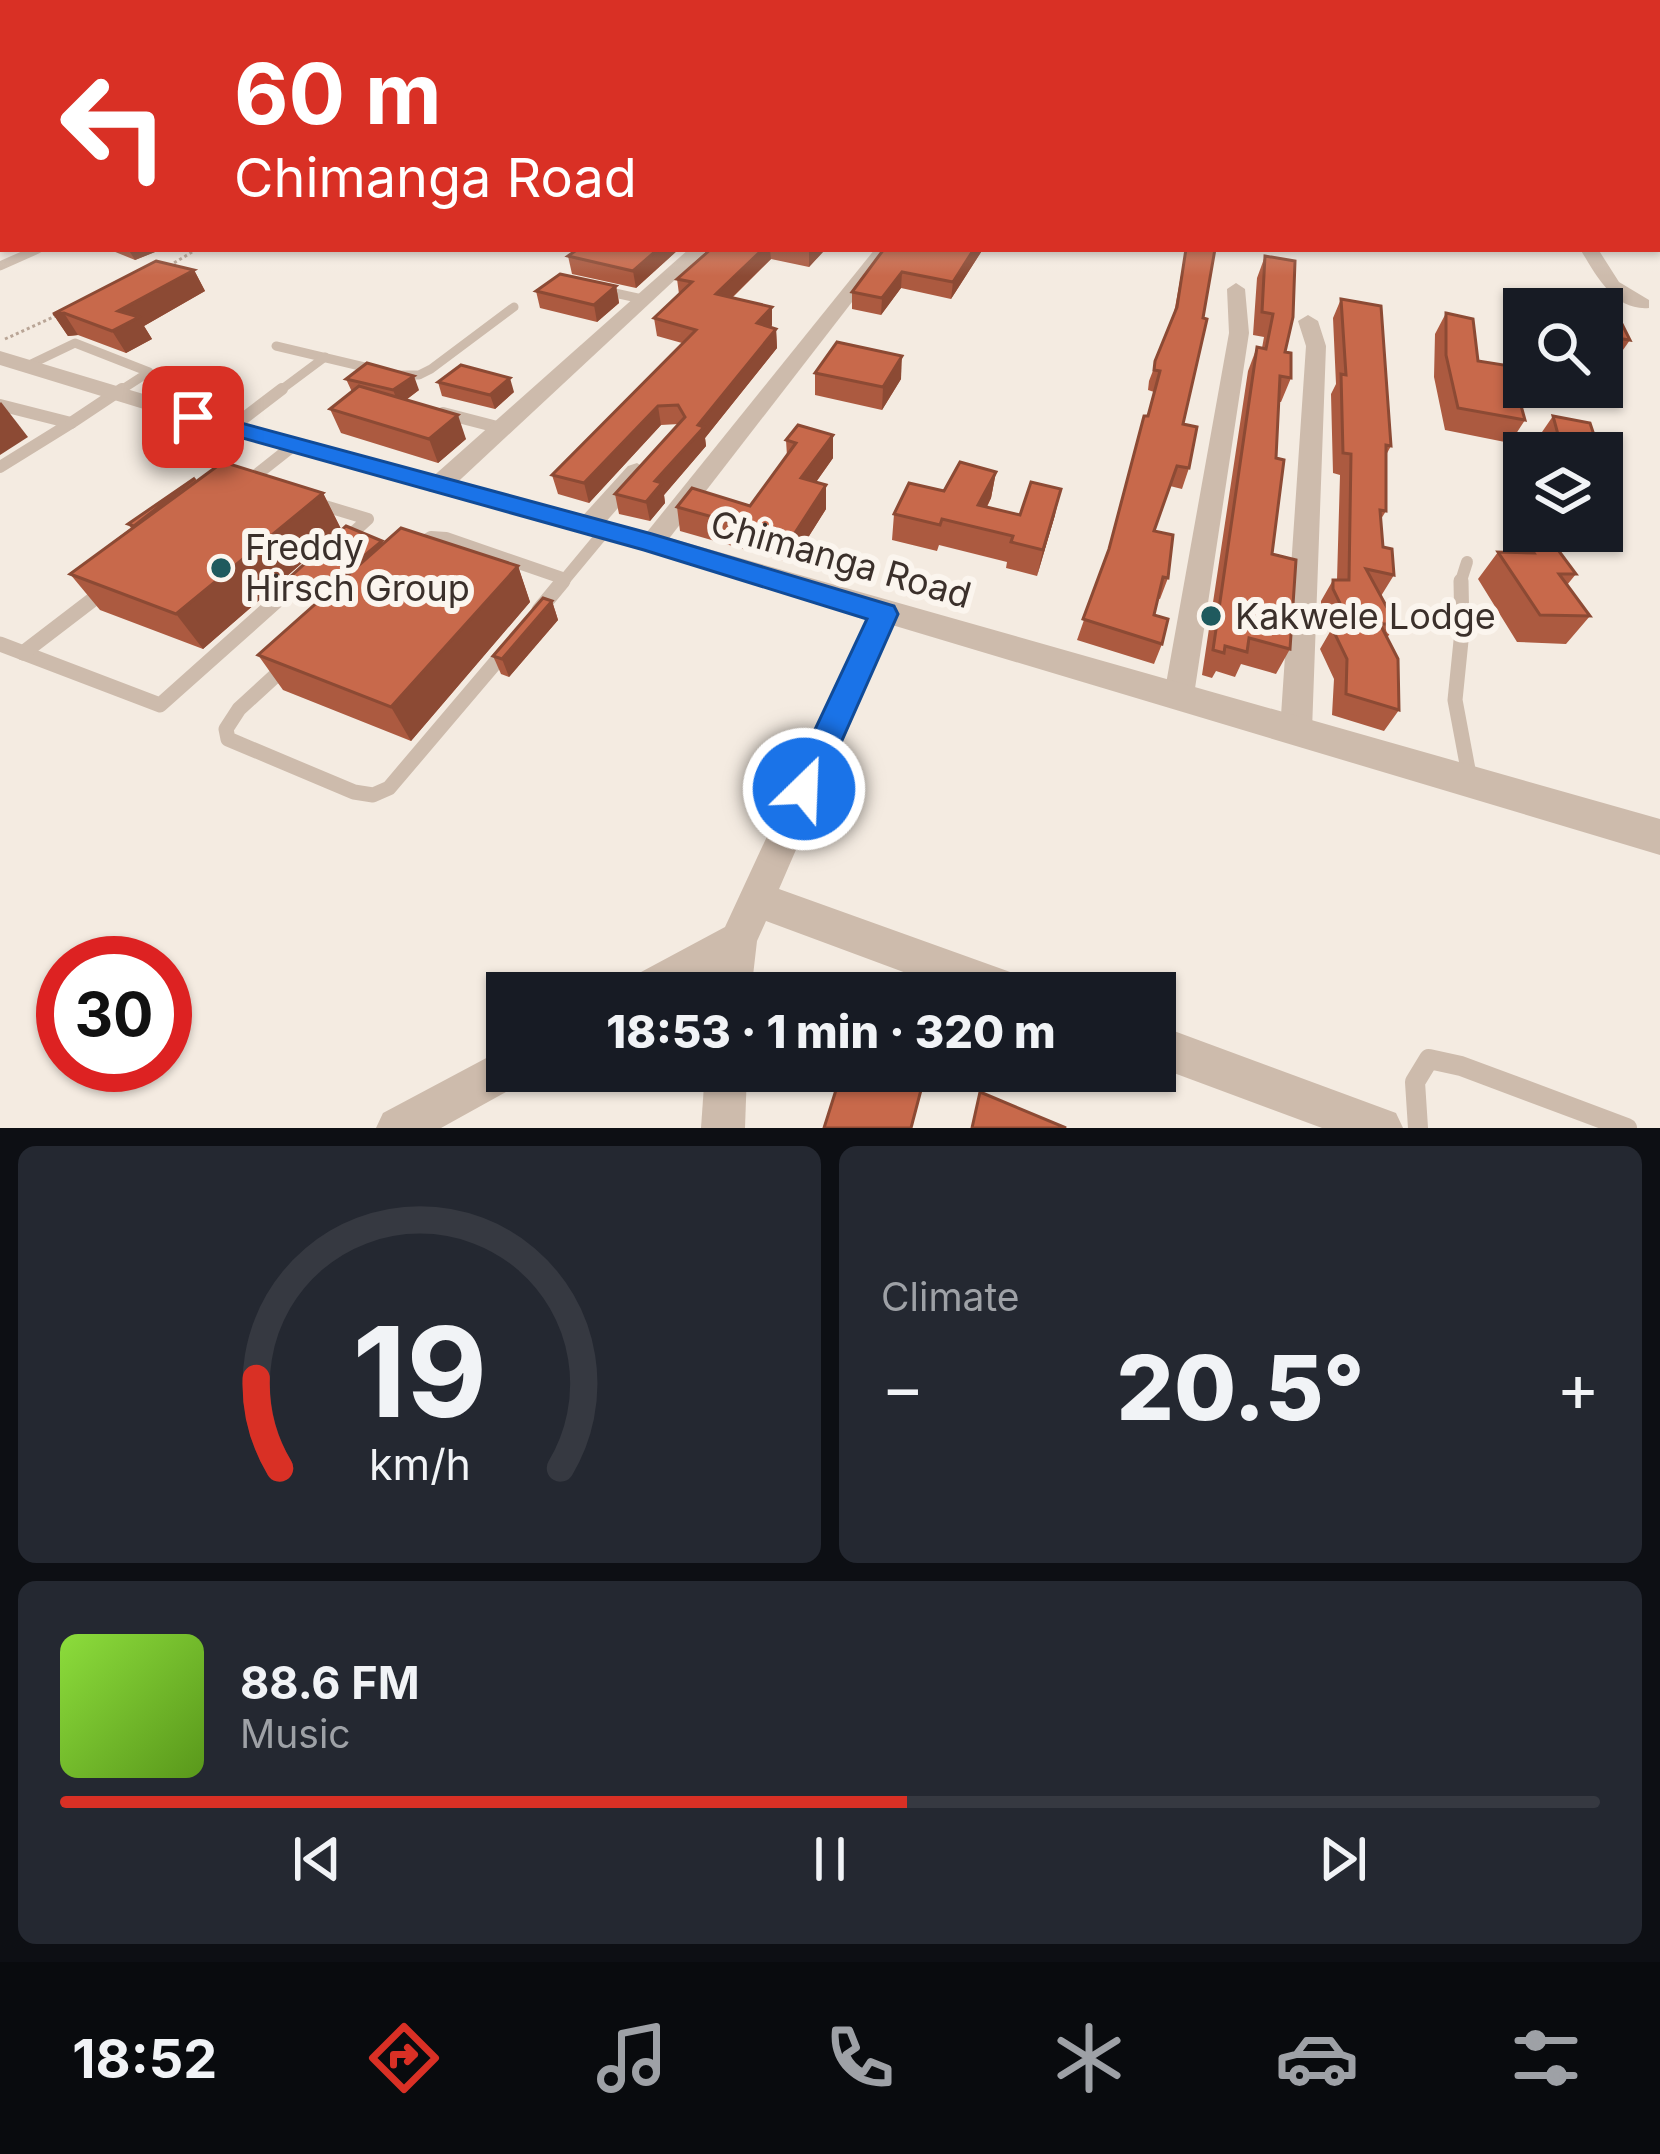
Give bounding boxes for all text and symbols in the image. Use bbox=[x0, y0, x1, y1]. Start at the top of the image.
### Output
text: 60 m bbox=[234, 43, 442, 144]
icon: left bbox=[36, 48, 192, 204]
text: Chimanga Road bbox=[234, 145, 637, 210]
map controls bbox=[1503, 288, 1623, 552]
button: search bbox=[1503, 288, 1623, 408]
pin bbox=[142, 366, 244, 468]
icon: arrive bbox=[160, 384, 226, 450]
button: layers bbox=[1503, 432, 1623, 552]
street label: Chimanga Road bbox=[706, 501, 976, 617]
place label: Freddy Hirsch Group bbox=[245, 525, 470, 610]
marker: Freddy Hirsch Group bbox=[208, 555, 234, 581]
place label: Kakwele Lodge bbox=[1235, 594, 1496, 638]
marker: Kakwele Lodge bbox=[1198, 603, 1224, 629]
position arrow bbox=[741, 726, 867, 852]
speed limit sign: 30 bbox=[36, 936, 192, 1092]
text: 18:53 · 1 min · 320 m bbox=[606, 1004, 1056, 1059]
text: Climate bbox=[881, 1273, 1020, 1320]
text: 19 bbox=[352, 1296, 487, 1447]
text: 20.5° bbox=[1117, 1333, 1364, 1442]
text: − bbox=[881, 1347, 925, 1427]
text: + bbox=[1556, 1347, 1600, 1427]
text: km/h bbox=[369, 1437, 470, 1489]
text: 88.6 FM bbox=[240, 1655, 420, 1710]
text: Music bbox=[240, 1710, 351, 1757]
icon: previous bbox=[284, 1826, 350, 1892]
icon: pause bbox=[797, 1826, 863, 1892]
icon: next bbox=[1310, 1826, 1376, 1892]
icon: directions bbox=[362, 2016, 446, 2100]
icon: music bbox=[590, 2016, 674, 2100]
icon: phone bbox=[818, 2016, 902, 2100]
icon: climate bbox=[1047, 2016, 1131, 2100]
icon: car bbox=[1275, 2016, 1359, 2100]
icon: filters bbox=[1504, 2016, 1588, 2100]
text: 18:52 bbox=[72, 2026, 217, 2091]

